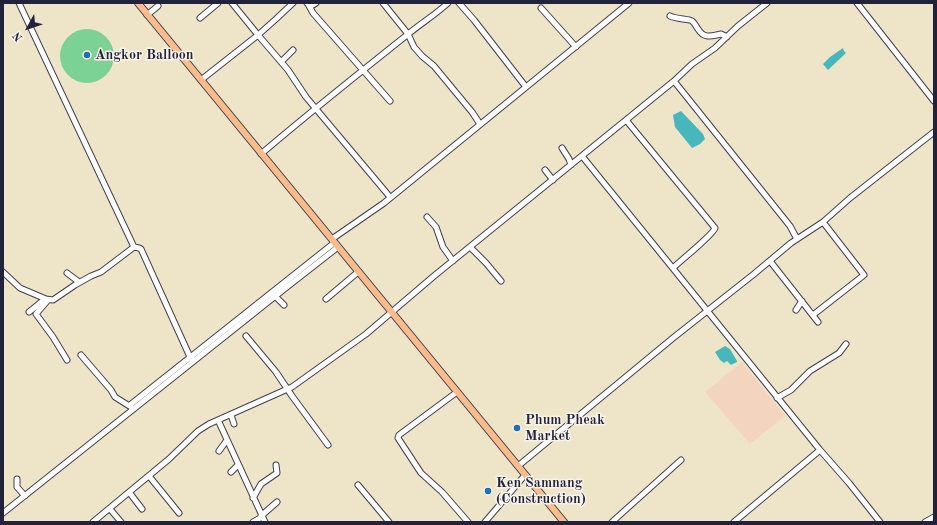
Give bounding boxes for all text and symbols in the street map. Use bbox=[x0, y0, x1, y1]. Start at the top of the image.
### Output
north arrow bbox=[8, 8, 48, 48]
text: N bbox=[12, 29, 25, 43]
place label: Angkor Balloon bbox=[95, 47, 194, 63]
marker: Angkor Balloon bbox=[82, 50, 92, 60]
place label: Phum Pheak Market bbox=[525, 412, 605, 444]
marker: Phum Pheak Market bbox=[512, 423, 522, 433]
place label: Ken Samnang (Construction) bbox=[496, 475, 586, 508]
marker: Ken Samnang (Construction) bbox=[483, 486, 493, 496]

